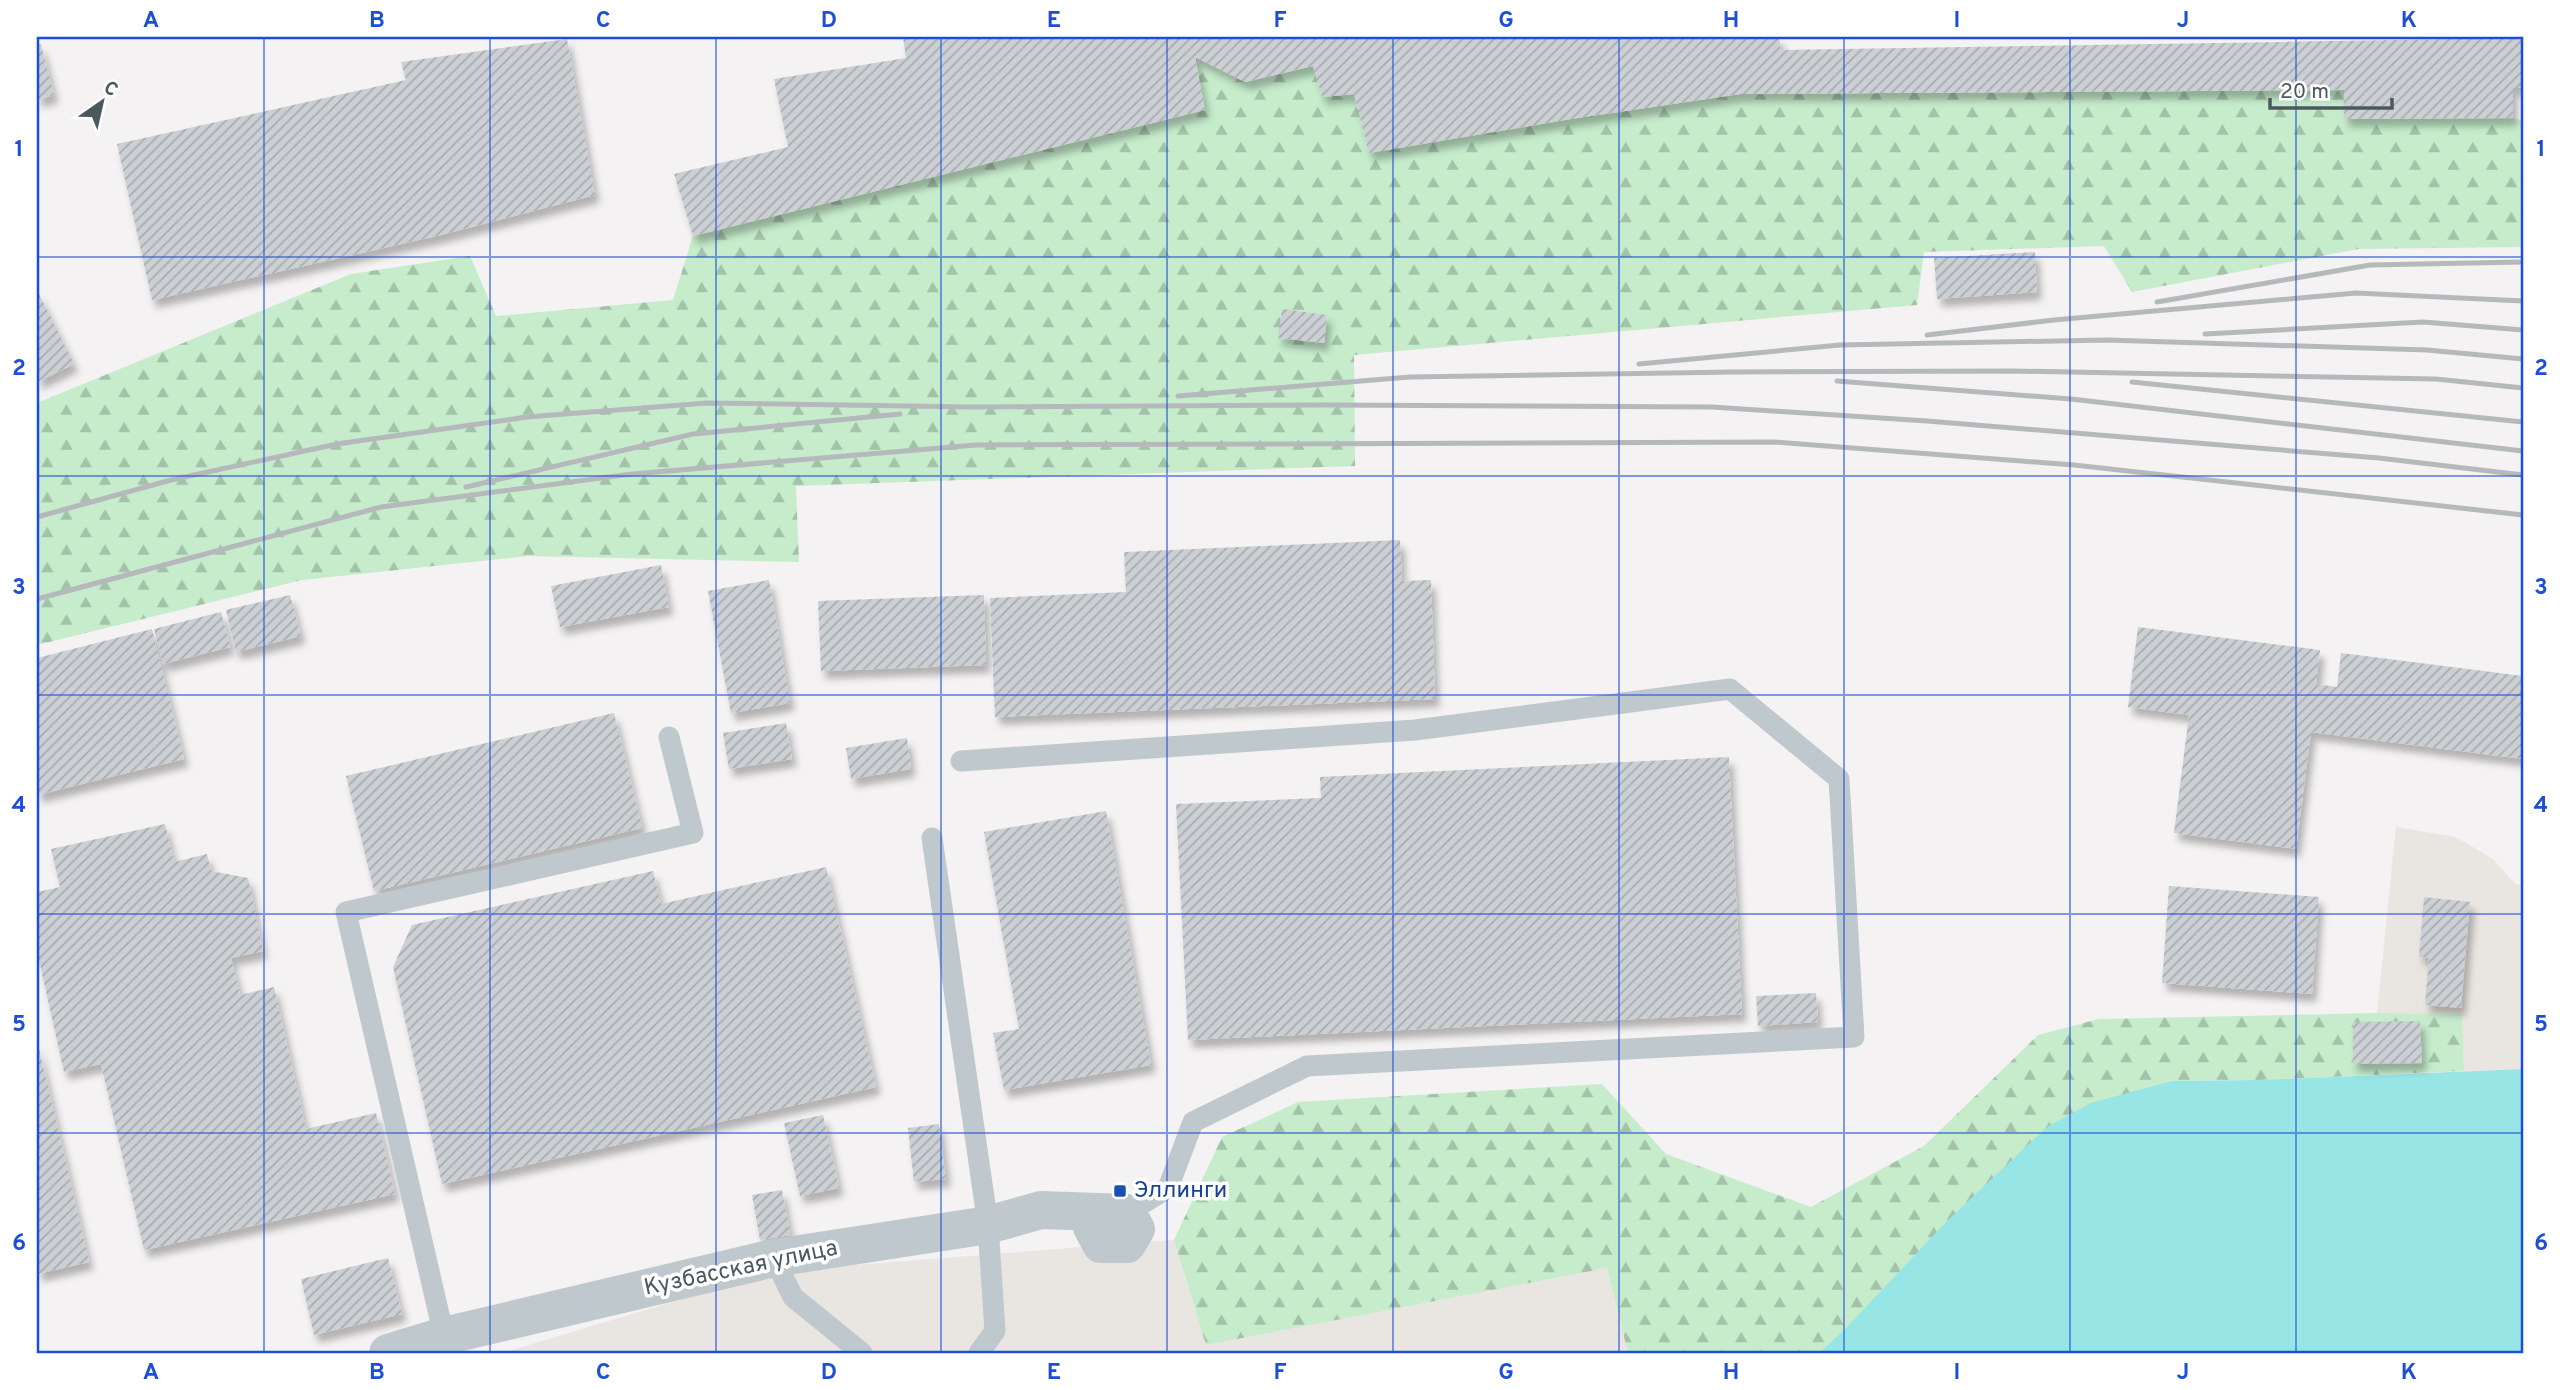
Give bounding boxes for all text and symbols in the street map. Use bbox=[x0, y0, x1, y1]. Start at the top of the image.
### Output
text: A bbox=[143, 7, 159, 36]
text: B bbox=[369, 7, 385, 36]
text: C bbox=[596, 7, 610, 36]
text: D bbox=[821, 7, 837, 36]
text: E bbox=[1047, 7, 1061, 36]
text: F bbox=[1273, 7, 1287, 36]
text: G bbox=[1498, 7, 1514, 36]
text: H bbox=[1723, 7, 1739, 36]
text: I bbox=[1954, 7, 1960, 36]
text: J bbox=[2177, 7, 2189, 36]
text: K bbox=[2401, 7, 2417, 36]
north arrow bbox=[66, 66, 136, 136]
scale bar bbox=[2270, 66, 2392, 110]
text: С bbox=[99, 76, 122, 103]
text: 20 m bbox=[2280, 79, 2329, 106]
text: 1 bbox=[14, 136, 24, 165]
text: 1 bbox=[2536, 136, 2546, 165]
text: 2 bbox=[12, 355, 26, 384]
text: 2 bbox=[2534, 355, 2548, 384]
text: 3 bbox=[12, 574, 26, 603]
text: 3 bbox=[2534, 574, 2548, 603]
text: 4 bbox=[12, 792, 26, 821]
text: 4 bbox=[2534, 792, 2548, 821]
text: 5 bbox=[12, 1011, 26, 1040]
text: 5 bbox=[2534, 1011, 2548, 1040]
place label: Эллинги bbox=[1134, 1177, 1227, 1206]
marker: Эллинги bbox=[1112, 1183, 1128, 1199]
text: 6 bbox=[12, 1230, 26, 1259]
text: 6 bbox=[2534, 1230, 2548, 1259]
street label: Кузбасская улица bbox=[642, 1234, 840, 1304]
text: A bbox=[143, 1359, 159, 1388]
text: B bbox=[369, 1359, 385, 1388]
text: C bbox=[596, 1359, 610, 1388]
text: D bbox=[821, 1359, 837, 1388]
text: E bbox=[1047, 1359, 1061, 1388]
text: F bbox=[1273, 1359, 1287, 1388]
text: G bbox=[1498, 1359, 1514, 1388]
text: H bbox=[1723, 1359, 1739, 1388]
text: I bbox=[1954, 1359, 1960, 1388]
text: J bbox=[2177, 1359, 2189, 1388]
text: K bbox=[2401, 1359, 2417, 1388]

